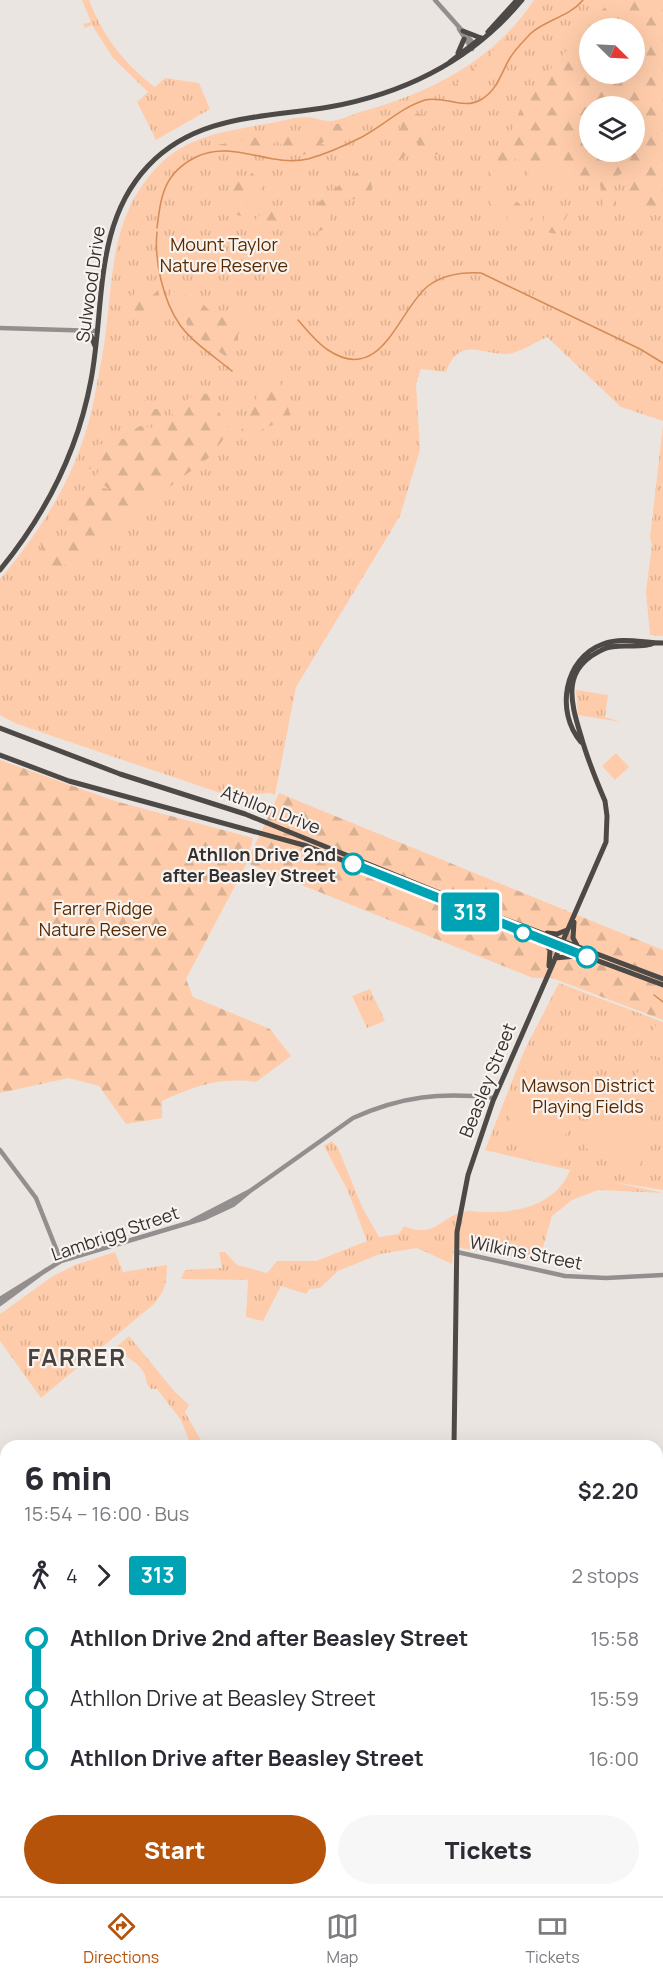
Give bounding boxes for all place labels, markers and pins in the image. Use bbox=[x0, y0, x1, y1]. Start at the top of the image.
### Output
place label: Athllon Drive 2nd after Beasley Street bbox=[162, 842, 336, 887]
marker: Athllon Drive 2nd after Beasley Street bbox=[342, 853, 364, 875]
unlabelled marker bbox=[514, 924, 532, 942]
unlabelled marker bbox=[576, 946, 598, 968]

